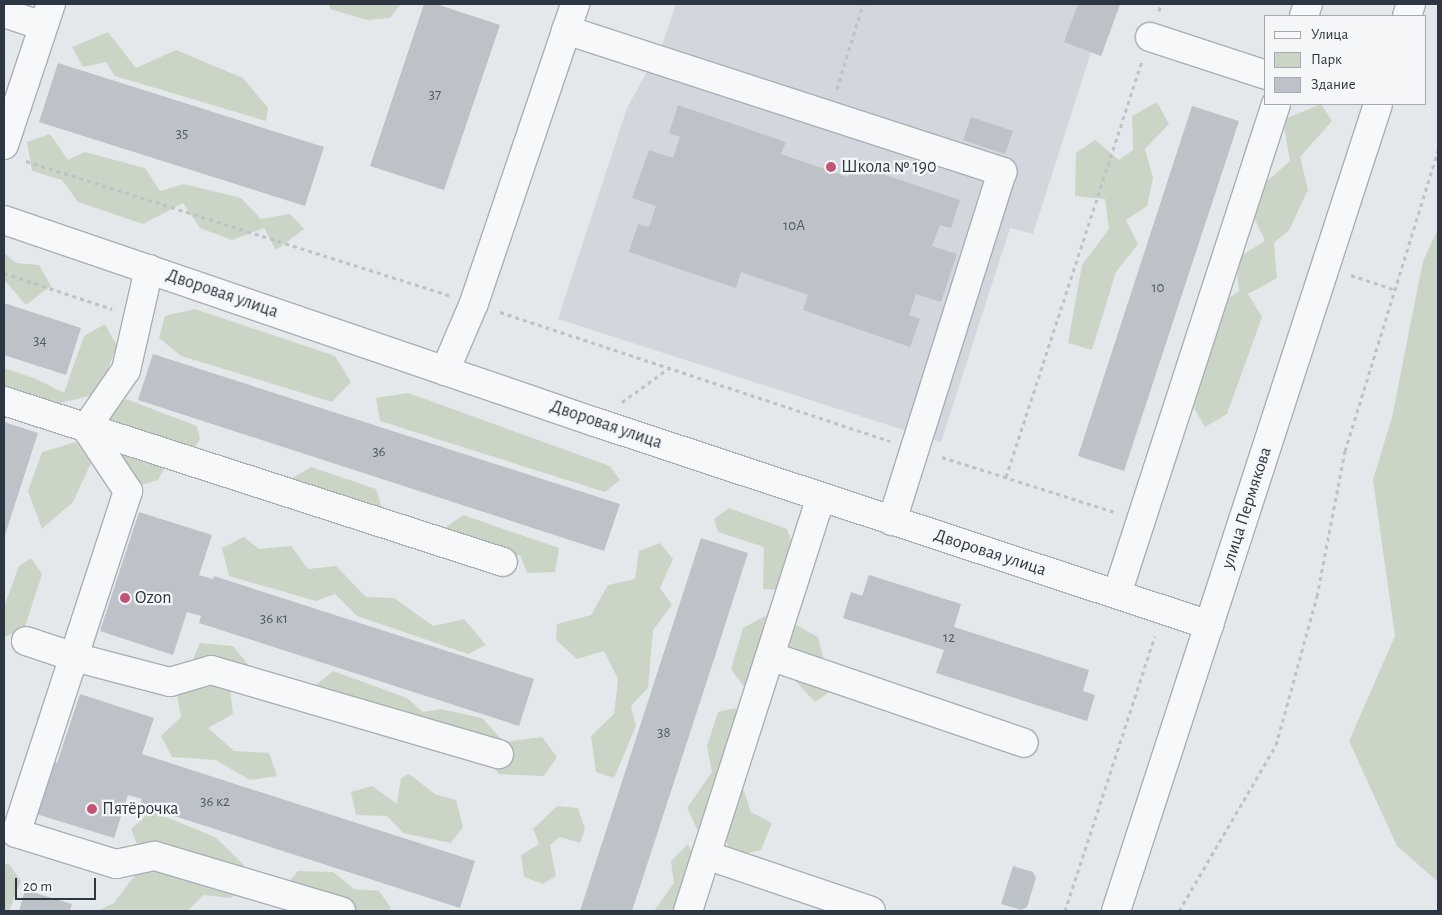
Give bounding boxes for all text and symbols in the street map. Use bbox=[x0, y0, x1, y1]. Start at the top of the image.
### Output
legend bbox=[1264, 15, 1427, 105]
text: Улица bbox=[1311, 27, 1348, 42]
text: Парк bbox=[1311, 52, 1342, 67]
text: Здание bbox=[1311, 77, 1356, 92]
house number: 37 bbox=[429, 86, 441, 104]
house number: 35 bbox=[176, 125, 188, 143]
place label: Школа № 190 bbox=[841, 156, 937, 178]
marker: Школа № 190 bbox=[825, 161, 837, 173]
house number: 10А bbox=[783, 217, 805, 235]
street label: Дворовая улица bbox=[163, 265, 281, 323]
house number: 10 bbox=[1151, 279, 1165, 297]
house number: 34 bbox=[33, 332, 47, 350]
street label: Дворовая улица bbox=[547, 396, 665, 454]
house number: 36 bbox=[372, 443, 386, 461]
street label: улица Пермякова bbox=[1217, 444, 1277, 572]
street label: Дворовая улица bbox=[931, 525, 1049, 581]
place label: Ozon bbox=[135, 587, 172, 609]
marker: Ozon bbox=[119, 592, 131, 604]
house number: 36 к1 bbox=[260, 610, 288, 628]
house number: 12 bbox=[943, 629, 955, 647]
house number: 38 bbox=[657, 724, 671, 742]
house number: 36 к2 bbox=[200, 793, 230, 811]
place label: Пятёрочка bbox=[102, 798, 179, 820]
marker: Пятёрочка bbox=[86, 803, 98, 815]
scale bar bbox=[18, 868, 99, 900]
text: 20 m bbox=[23, 879, 52, 894]

